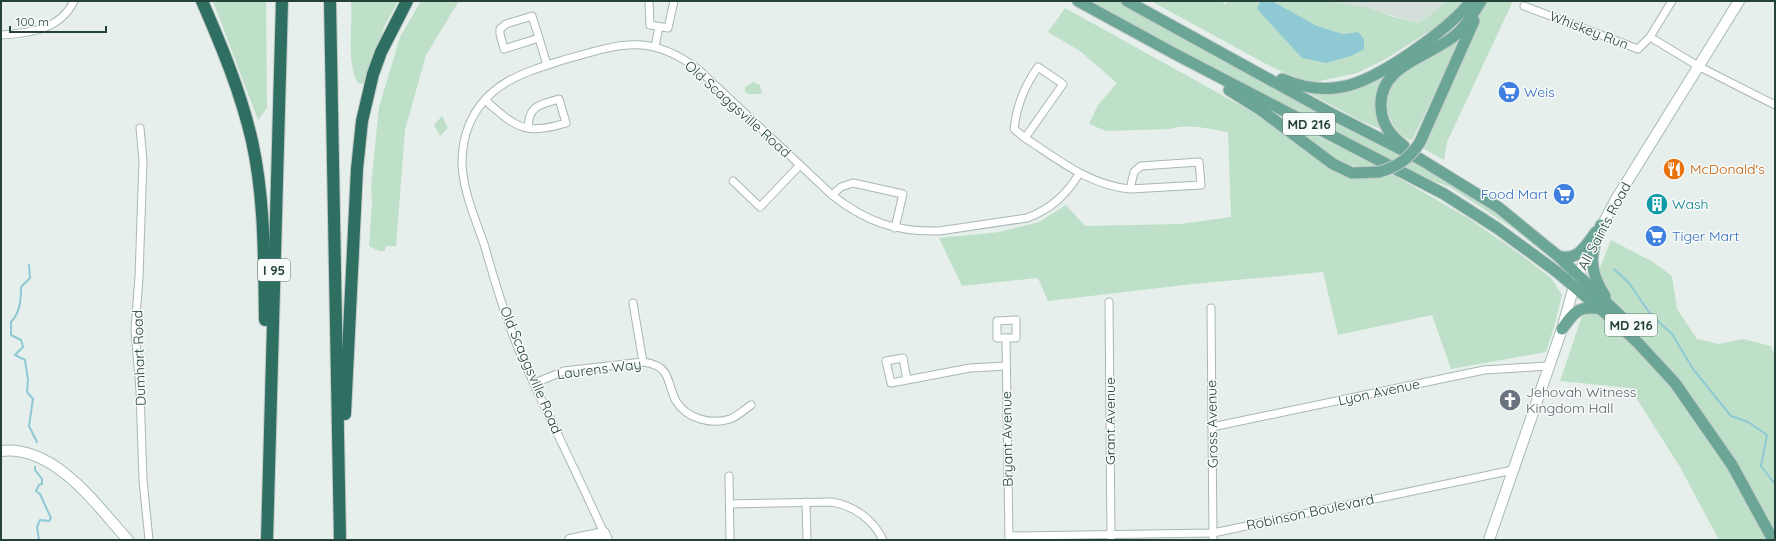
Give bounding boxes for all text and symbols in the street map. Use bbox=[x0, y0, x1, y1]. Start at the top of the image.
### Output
street label: Whiskey Run bbox=[1547, 7, 1631, 53]
scale bar bbox=[10, 8, 106, 34]
text: 100 m bbox=[16, 14, 49, 29]
street label: Old Scaggsville Road bbox=[681, 57, 795, 161]
supermarket icon: Weis bbox=[1496, 79, 1522, 105]
place label: Weis bbox=[1524, 83, 1555, 101]
road number: MD 216 bbox=[1283, 113, 1335, 135]
restaurant icon: McDonald's bbox=[1661, 156, 1687, 182]
place label: McDonald's bbox=[1690, 160, 1765, 178]
street label: All Saints Road bbox=[1573, 179, 1635, 273]
supermarket icon: Food Mart bbox=[1551, 181, 1577, 207]
place label: Food Mart bbox=[1481, 185, 1548, 203]
building icon: Wash bbox=[1644, 191, 1670, 217]
place label: Wash bbox=[1672, 195, 1708, 213]
supermarket icon: Tiger Mart bbox=[1643, 223, 1669, 249]
place label: Tiger Mart bbox=[1672, 227, 1739, 245]
road number: I 95 bbox=[258, 259, 290, 281]
street label: Old Scaggsville Road bbox=[496, 304, 566, 436]
street label: Dumhart Road bbox=[128, 310, 150, 406]
road number: MD 216 bbox=[1605, 314, 1657, 336]
street label: Laurens Way bbox=[556, 355, 642, 383]
street label: Lyon Avenue bbox=[1336, 375, 1422, 409]
street label: Grant Avenue bbox=[1101, 377, 1119, 465]
street label: Gross Avenue bbox=[1202, 380, 1222, 468]
place label: Jehovah Witness Kingdom Hall bbox=[1526, 383, 1636, 417]
church icon: Jehovah Witness Kingdom Hall bbox=[1497, 387, 1523, 413]
street label: Bryant Avenue bbox=[997, 391, 1017, 487]
street label: Robinson Boulevard bbox=[1244, 490, 1376, 534]

